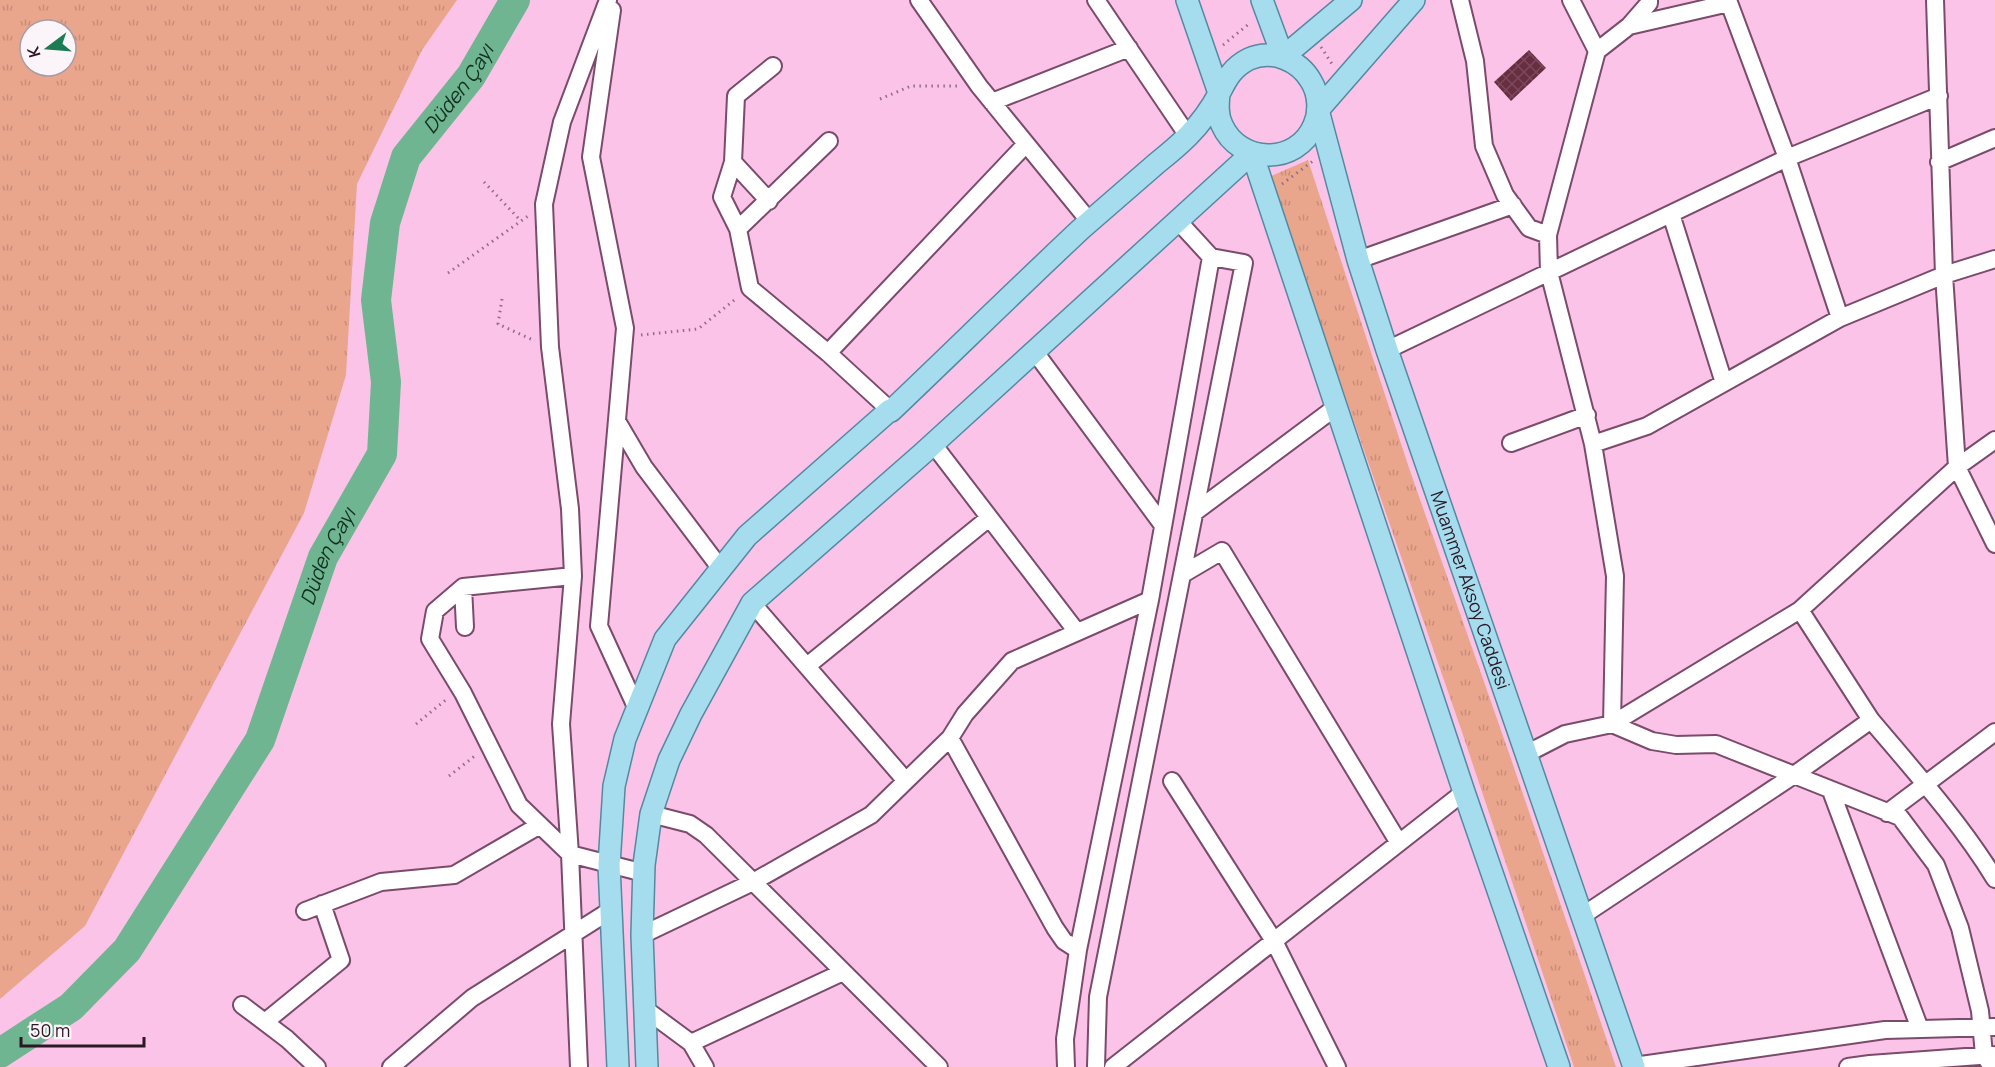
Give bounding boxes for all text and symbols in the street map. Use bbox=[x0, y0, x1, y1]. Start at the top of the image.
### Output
north arrow bbox=[18, 18, 78, 78]
water label: Düden Çayı bbox=[416, 38, 500, 139]
text: K bbox=[21, 44, 46, 60]
street label: Muammer Aksoy Caddesi bbox=[1425, 488, 1516, 692]
water label: Düden Çayı bbox=[294, 501, 362, 608]
scale bar bbox=[21, 1010, 144, 1048]
text: 50 m bbox=[30, 1018, 70, 1042]

